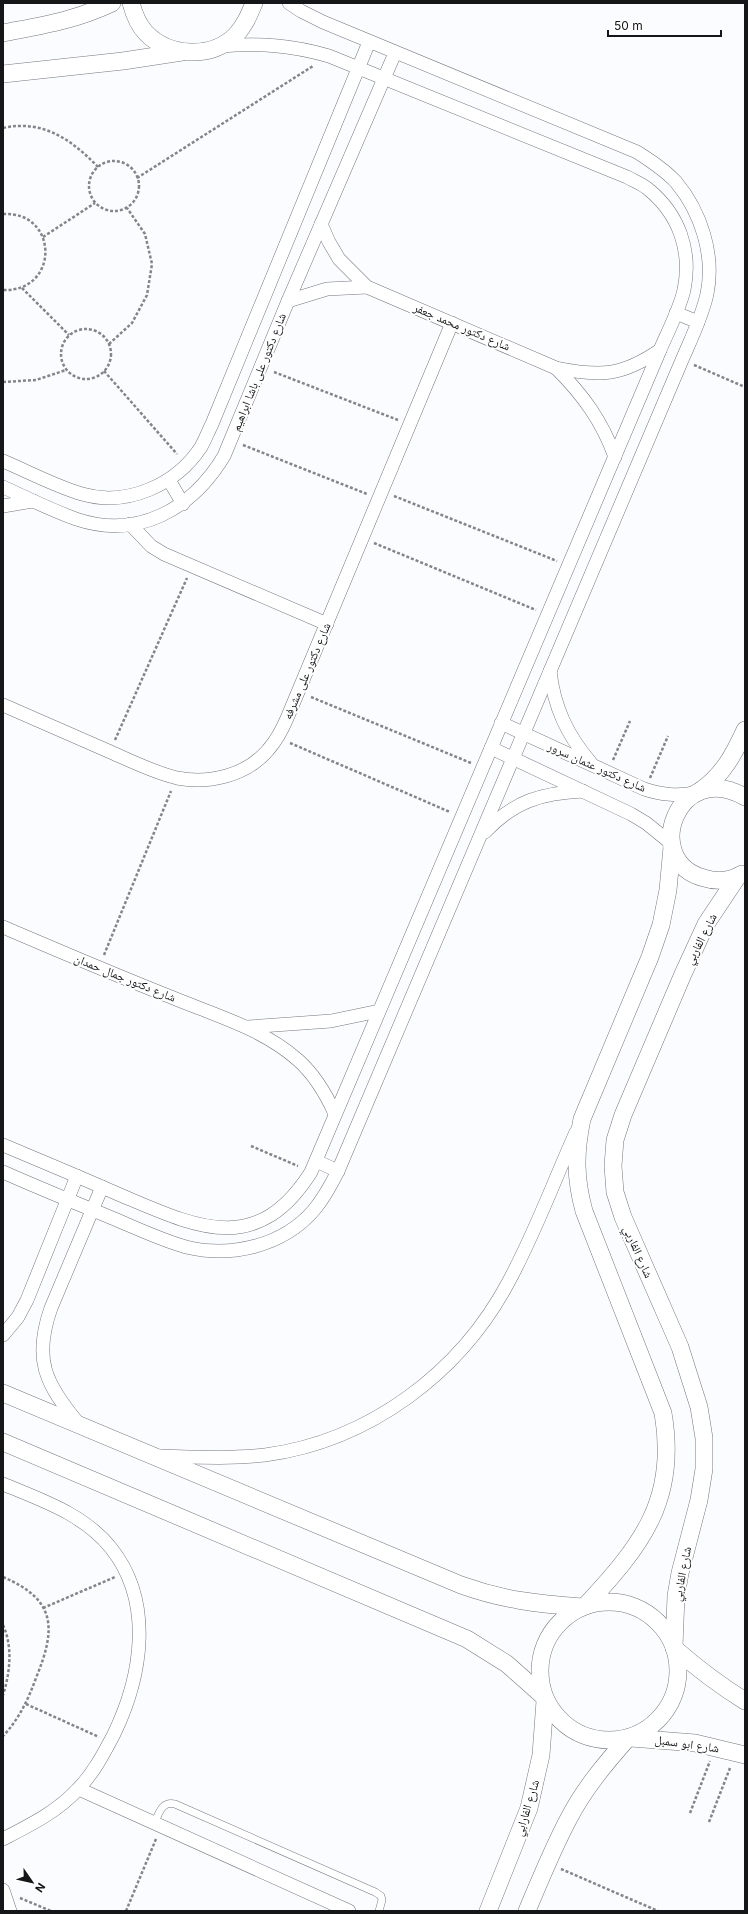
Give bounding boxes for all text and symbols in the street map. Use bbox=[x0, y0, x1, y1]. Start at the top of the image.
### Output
scale bar bbox=[608, 12, 721, 38]
text: 50 m bbox=[614, 18, 643, 33]
street label: شارع دكتور محمد جعفر bbox=[410, 299, 513, 355]
street label: شارع دكتور على باشا ابراهيم bbox=[228, 311, 290, 433]
street label: شارع دكتور على مشرفه bbox=[279, 620, 335, 722]
street label: شارع دكتور عثمان سرور bbox=[544, 738, 649, 796]
street label: شارع الفاربي bbox=[681, 911, 723, 968]
street label: شارع دكتور جمال حمدان bbox=[72, 950, 178, 1006]
street label: شارع الفاربي bbox=[618, 1223, 657, 1282]
street label: شارع الفاربي bbox=[669, 1545, 697, 1603]
street label: شارع ابو سمبل bbox=[654, 1732, 720, 1756]
street label: شارع الفارابي bbox=[511, 1778, 545, 1839]
north arrow bbox=[12, 1862, 52, 1902]
text: N bbox=[32, 1880, 48, 1895]

